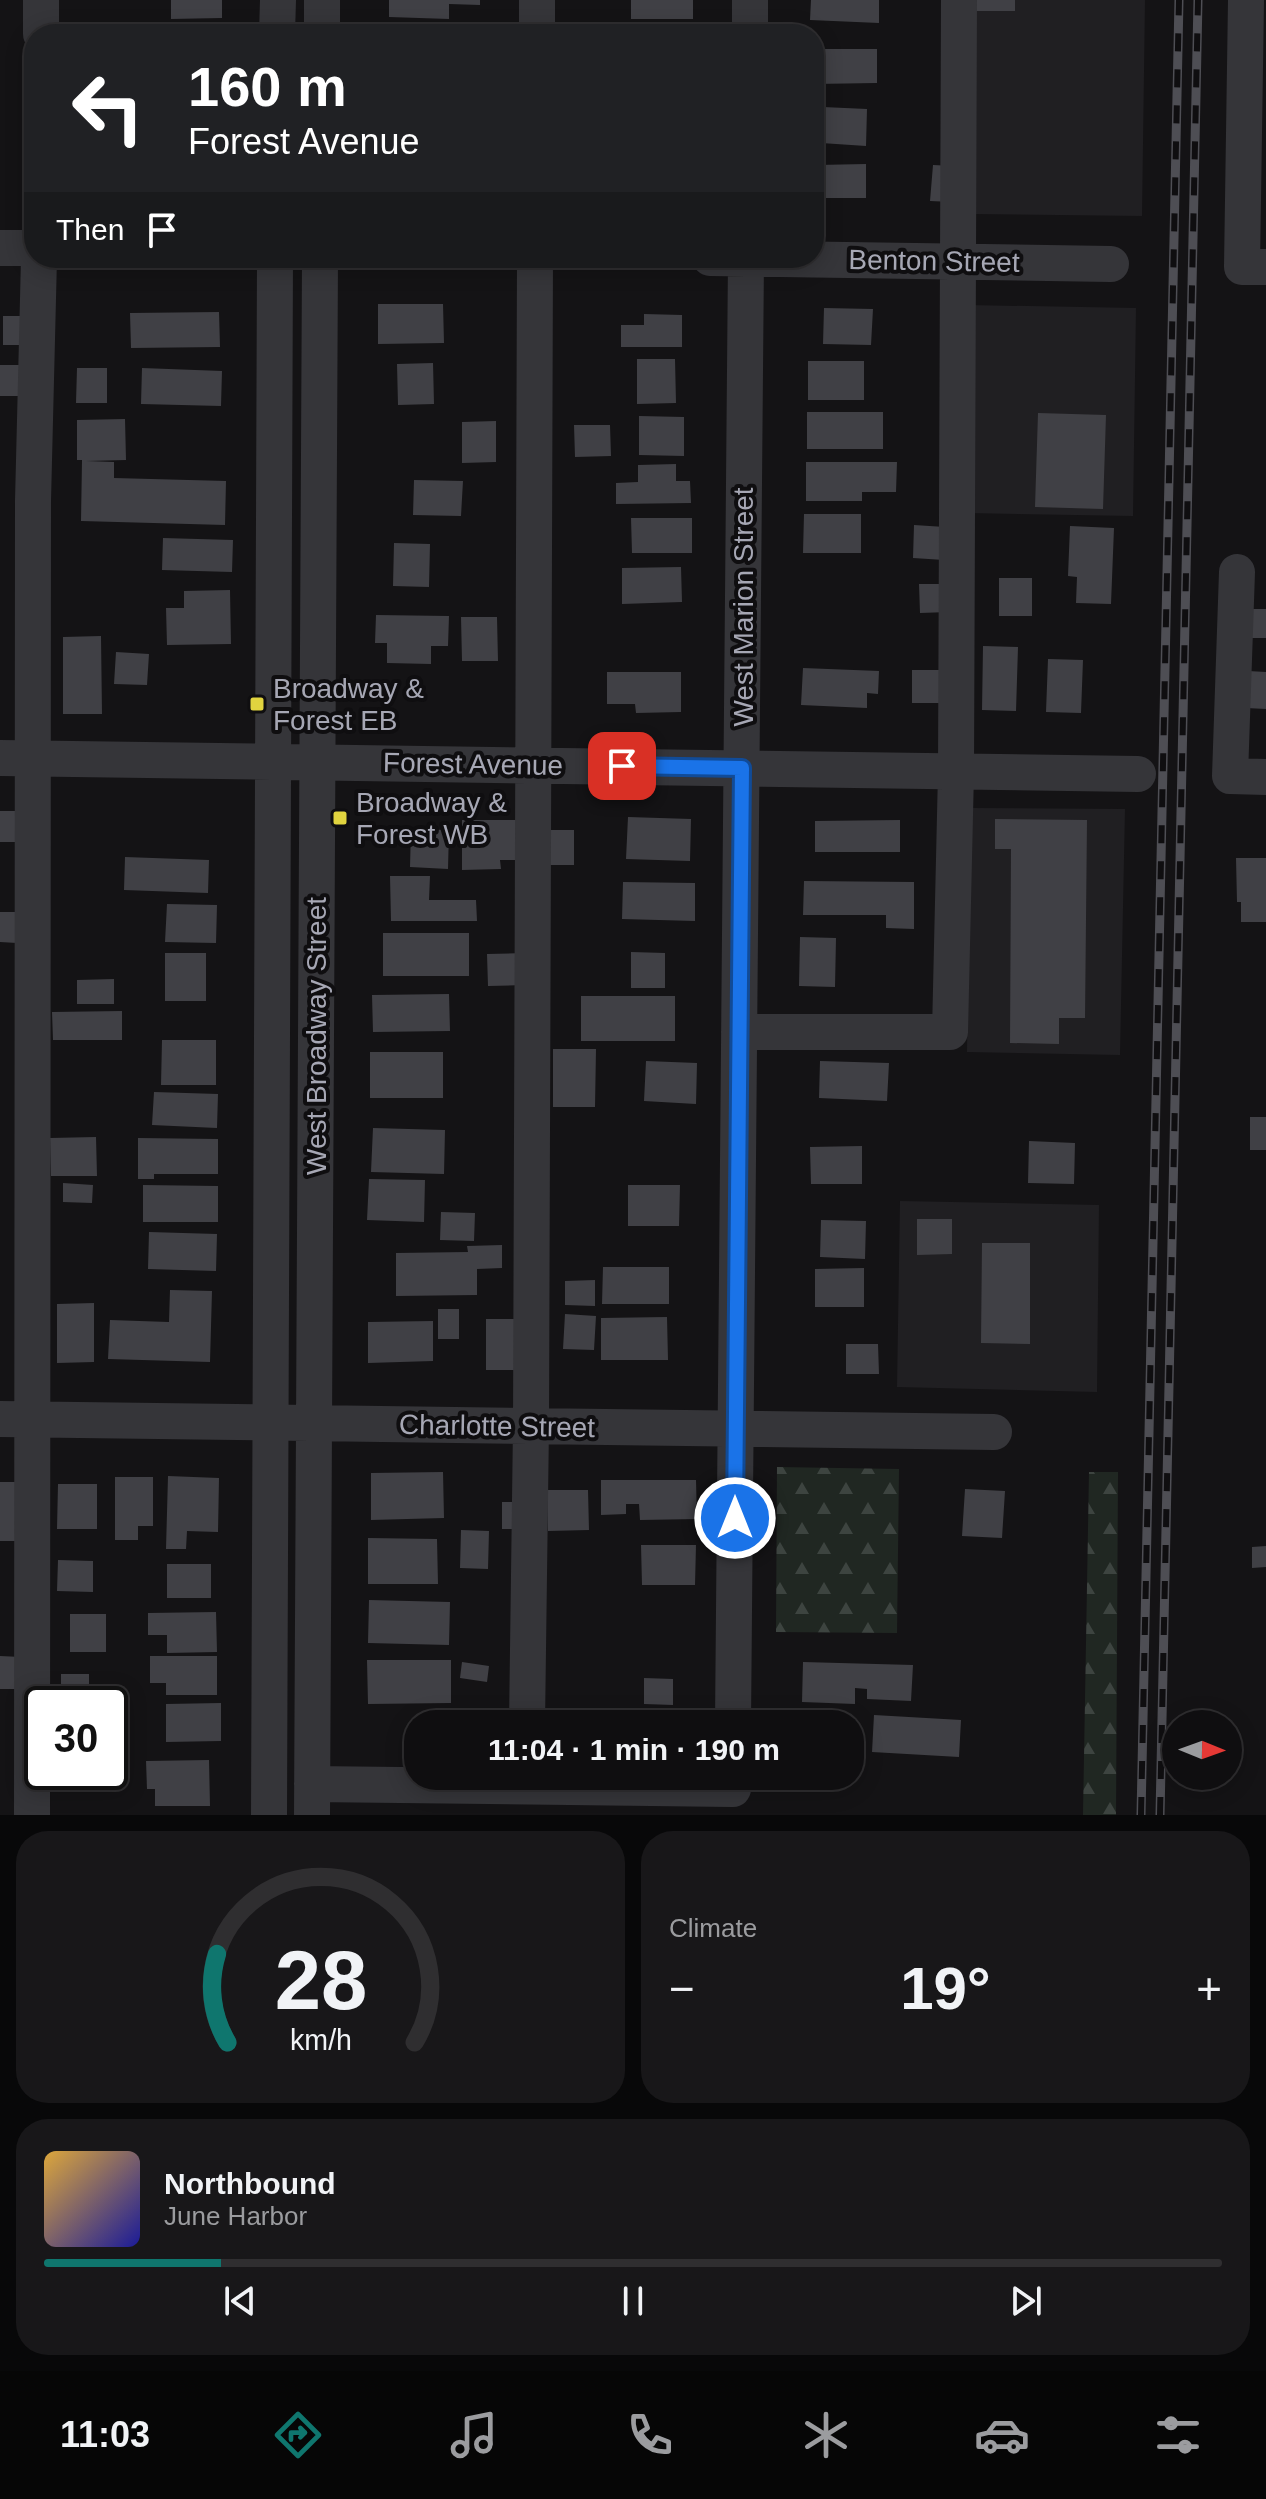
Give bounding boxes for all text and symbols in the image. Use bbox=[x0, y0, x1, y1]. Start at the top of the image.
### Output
text: 160 m bbox=[188, 55, 347, 118]
icon: left bbox=[56, 56, 160, 160]
text: Forest Avenue bbox=[188, 121, 420, 162]
icon: arrive bbox=[140, 208, 184, 252]
text: Then bbox=[56, 213, 124, 246]
street label: Benton Street bbox=[848, 244, 1020, 278]
street label: West Marion Street bbox=[728, 487, 759, 727]
place label: Broadway & Forest EB bbox=[273, 673, 424, 736]
marker: Broadway & Forest EB bbox=[248, 695, 266, 713]
pin bbox=[588, 732, 656, 800]
icon: arrive bbox=[600, 744, 644, 788]
street label: Forest Avenue bbox=[383, 747, 563, 781]
place label: Broadway & Forest WB bbox=[356, 787, 507, 850]
marker: Broadway & Forest WB bbox=[331, 809, 349, 827]
street label: West Broadway Street bbox=[301, 897, 332, 1175]
street label: Charlotte Street bbox=[399, 1409, 596, 1443]
position arrow bbox=[693, 1476, 777, 1560]
speed limit sign: 30 bbox=[24, 1686, 128, 1790]
north arrow bbox=[1162, 1710, 1242, 1790]
map controls bbox=[1162, 1710, 1242, 1790]
text: 11:04 · 1 min · 190 m bbox=[488, 1733, 780, 1766]
text: Climate bbox=[669, 1913, 757, 1943]
text: 28 bbox=[274, 1934, 367, 2027]
text: 19° bbox=[900, 1955, 991, 2022]
text: − bbox=[669, 1964, 695, 2013]
text: + bbox=[1196, 1964, 1222, 2013]
text: km/h bbox=[290, 2024, 351, 2056]
text: Northbound bbox=[164, 2167, 336, 2200]
text: June Harbor bbox=[164, 2201, 307, 2231]
icon: previous bbox=[218, 2279, 262, 2323]
icon: pause bbox=[611, 2279, 655, 2323]
icon: next bbox=[1004, 2279, 1048, 2323]
icon: directions bbox=[270, 2407, 326, 2463]
icon: music bbox=[446, 2407, 502, 2463]
icon: phone bbox=[622, 2407, 678, 2463]
icon: climate bbox=[798, 2407, 854, 2463]
icon: car bbox=[974, 2407, 1030, 2463]
icon: filters bbox=[1150, 2407, 1206, 2463]
text: 11:03 bbox=[60, 2414, 150, 2455]

